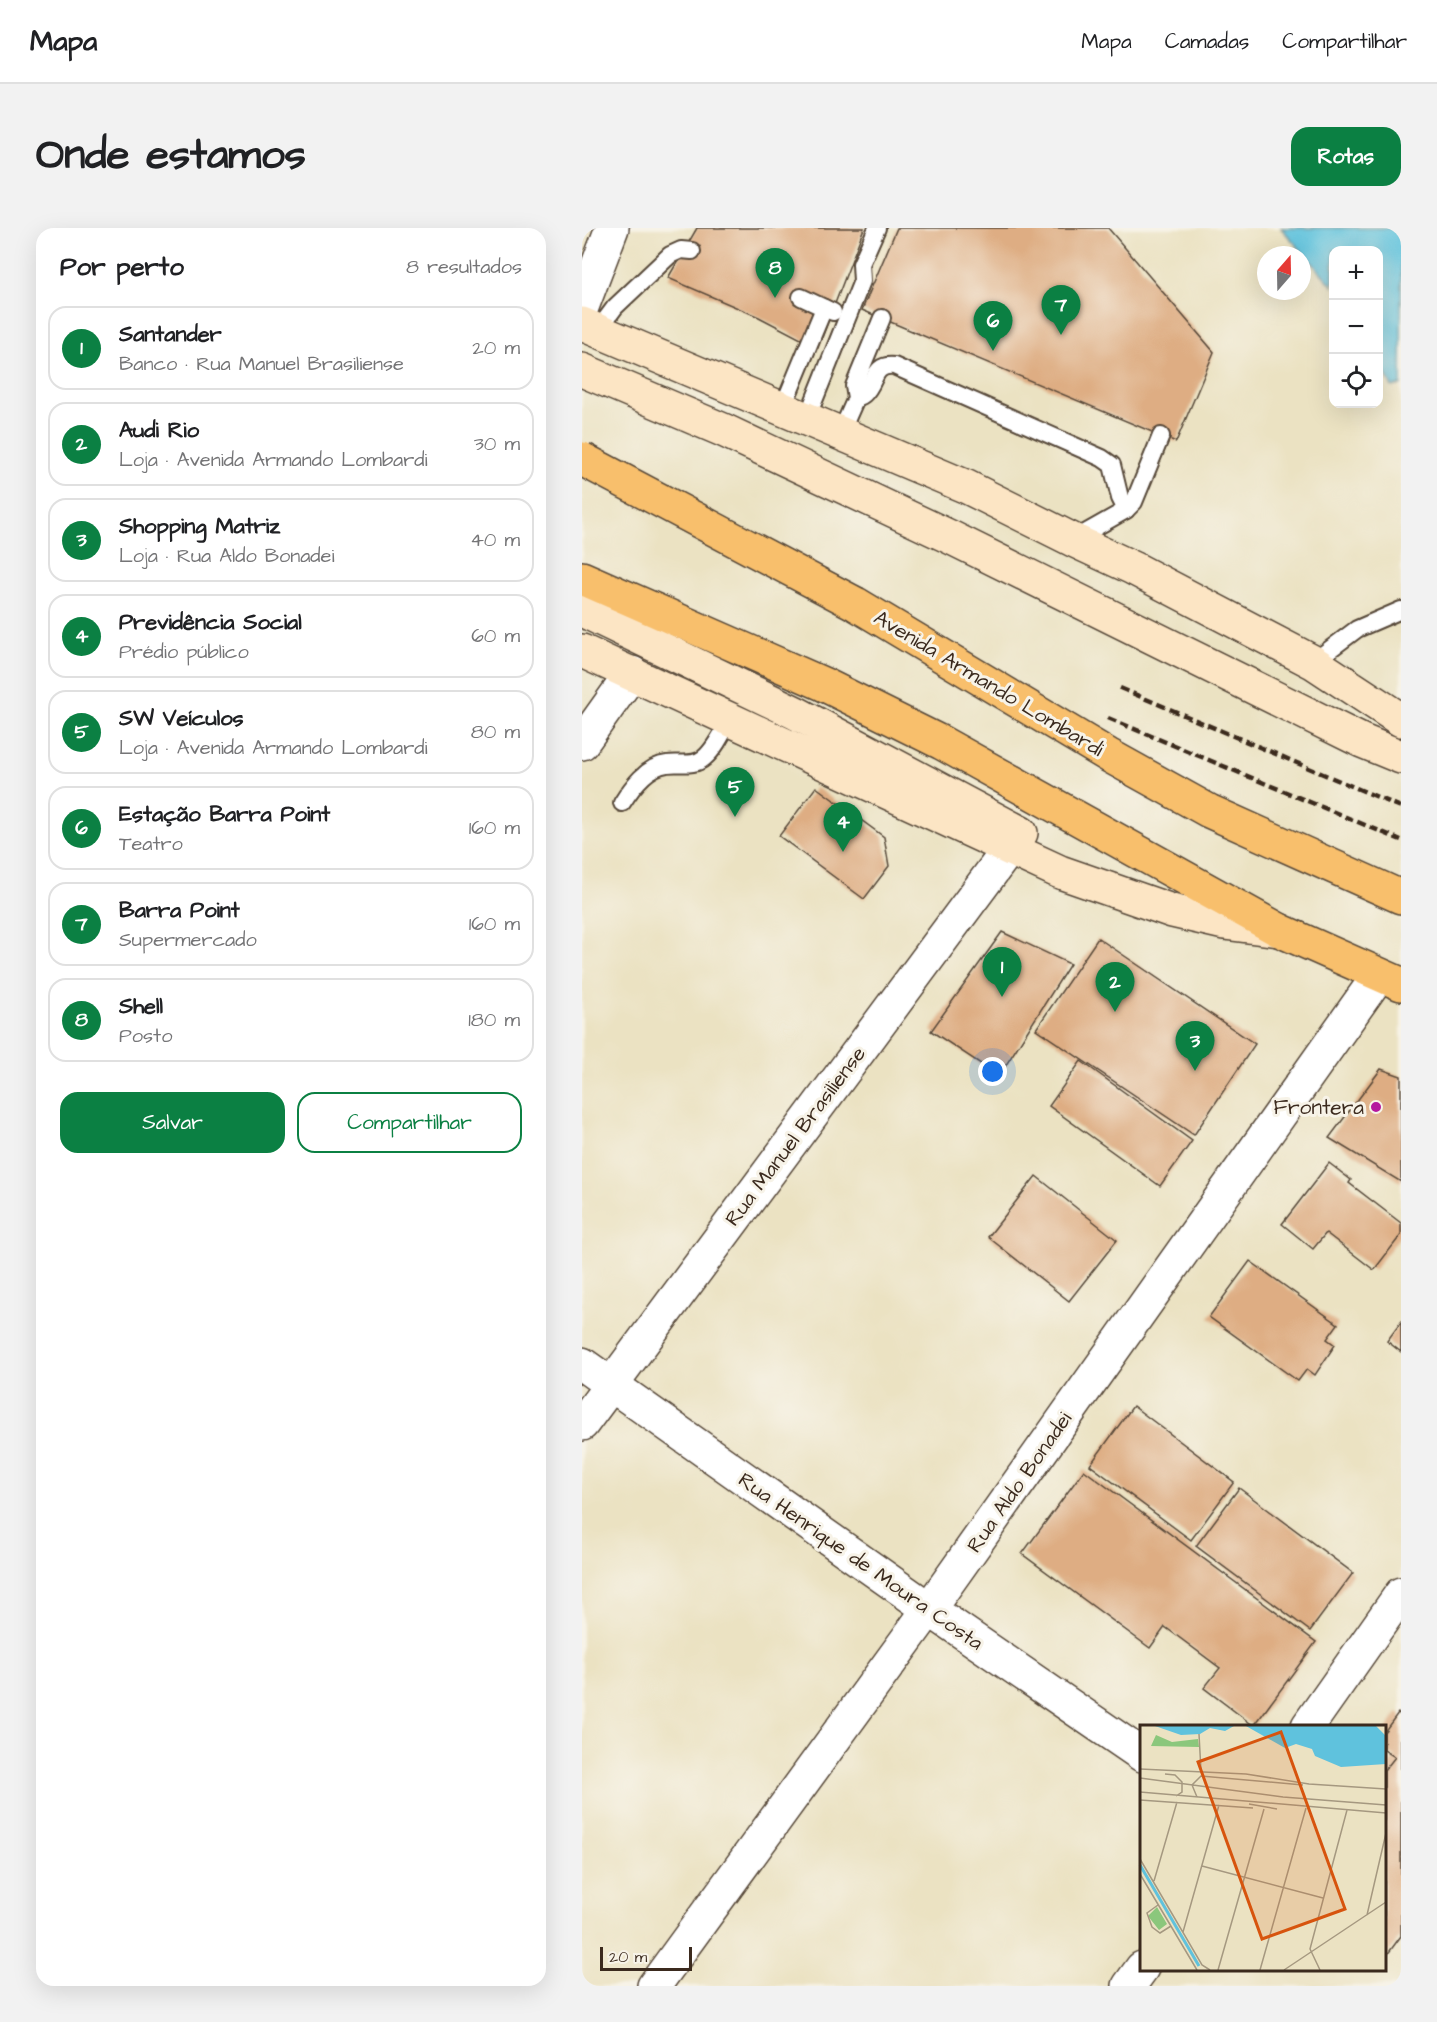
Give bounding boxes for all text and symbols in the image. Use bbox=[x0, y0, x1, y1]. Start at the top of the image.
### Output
text: Mapa bbox=[30, 22, 97, 61]
text: Mapa bbox=[1081, 27, 1132, 56]
text: Camadas bbox=[1165, 27, 1249, 56]
text: Compartilhar bbox=[1282, 27, 1407, 56]
text: Onde estamos bbox=[36, 127, 306, 185]
button: Rotas bbox=[1291, 127, 1401, 186]
north arrow bbox=[1257, 246, 1311, 300]
map controls bbox=[1329, 246, 1383, 408]
button: + bbox=[1329, 246, 1383, 300]
pin: 8 bbox=[756, 248, 794, 298]
text: Por perto bbox=[60, 249, 184, 285]
text: 8 resultados bbox=[406, 253, 522, 281]
pin: 7 bbox=[1042, 285, 1080, 335]
button: − bbox=[1329, 300, 1383, 354]
pin: 6 bbox=[974, 302, 1012, 351]
text: Santander bbox=[119, 319, 222, 350]
text: 1 bbox=[80, 334, 83, 362]
text: 20 m bbox=[472, 334, 520, 362]
text: Banco · Rua Manuel Brasiliense bbox=[119, 350, 404, 378]
button: locate bbox=[1329, 354, 1383, 408]
text: Audi Rio bbox=[119, 415, 199, 446]
text: 2 bbox=[76, 430, 87, 458]
text: 30 m bbox=[474, 430, 520, 458]
text: Loja · Avenida Armando Lombardi bbox=[119, 446, 428, 474]
text: Shopping Matriz bbox=[119, 511, 280, 542]
text: 3 bbox=[76, 526, 87, 554]
text: 40 m bbox=[470, 526, 520, 554]
text: Loja · Rua Aldo Bonadei bbox=[119, 542, 334, 570]
street label: Avenida Armando Lombardi bbox=[868, 603, 1109, 764]
text: Previdência Social bbox=[119, 607, 302, 638]
text: 4 bbox=[75, 622, 88, 650]
text: 60 m bbox=[471, 622, 520, 650]
text: Prédio público bbox=[119, 638, 249, 666]
text: SW Veículos bbox=[119, 703, 244, 734]
text: 5 bbox=[74, 718, 89, 746]
text: 80 m bbox=[471, 718, 520, 746]
text: Loja · Avenida Armando Lombardi bbox=[119, 734, 428, 762]
pin: 5 bbox=[716, 768, 754, 817]
text: Estação Barra Point bbox=[119, 799, 330, 830]
pin: 4 bbox=[824, 802, 862, 852]
text: 6 bbox=[75, 814, 88, 842]
text: 160 m bbox=[469, 814, 520, 842]
text: Teatro bbox=[119, 830, 183, 858]
text: Barra Point bbox=[119, 895, 240, 926]
text: 7 bbox=[75, 910, 88, 938]
text: 160 m bbox=[469, 910, 520, 938]
text: Supermercado bbox=[119, 926, 257, 954]
pin: 1 bbox=[982, 948, 1022, 997]
pin: 2 bbox=[1096, 962, 1134, 1012]
text: Shell bbox=[119, 991, 163, 1022]
text: 8 bbox=[75, 1006, 88, 1034]
text: 180 m bbox=[468, 1006, 520, 1034]
text: Posto bbox=[119, 1022, 172, 1050]
pin: 3 bbox=[1176, 1022, 1214, 1071]
street label: Rua Manuel Brasiliense bbox=[718, 1040, 873, 1232]
your location bbox=[978, 1057, 1007, 1086]
button: Salvar bbox=[60, 1092, 285, 1153]
button: Compartilhar bbox=[297, 1092, 522, 1153]
place label: Frontera bbox=[1273, 1093, 1364, 1122]
marker: Frontera bbox=[1369, 1100, 1383, 1114]
street label: Rua Aldo Bonadei bbox=[960, 1406, 1079, 1558]
street label: Rua Henrique de Moura Costa bbox=[732, 1466, 989, 1657]
inset map bbox=[1140, 1725, 1386, 1971]
scale bar bbox=[600, 1944, 692, 1972]
text: 20 m bbox=[609, 1946, 647, 1968]

